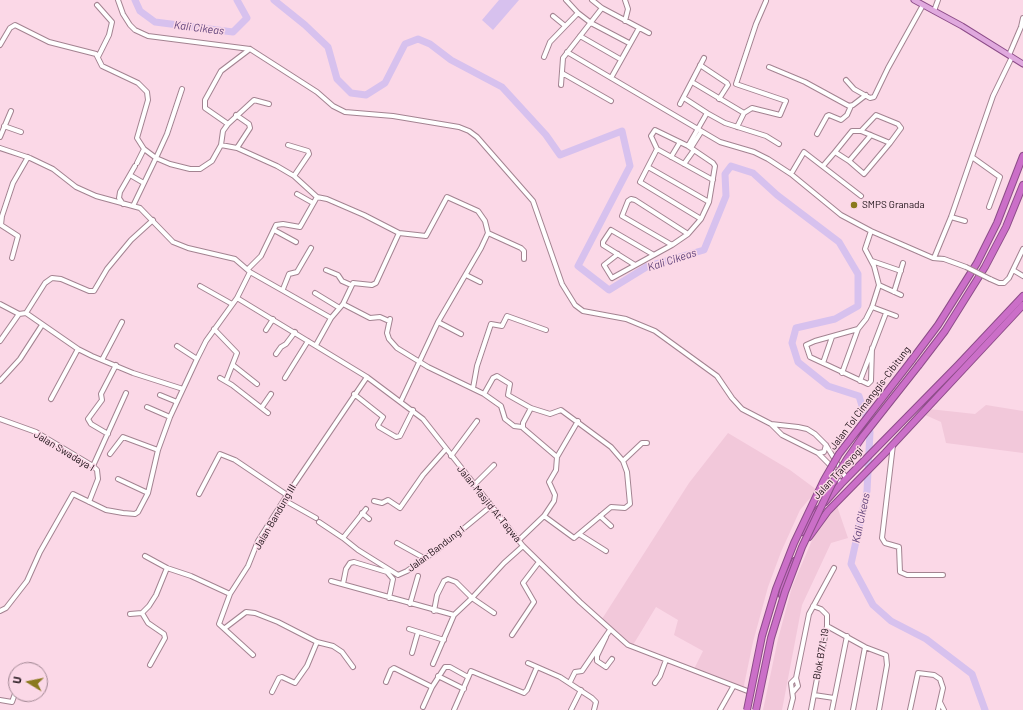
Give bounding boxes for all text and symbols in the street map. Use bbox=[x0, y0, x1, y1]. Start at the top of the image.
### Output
water label: Kali Cikeas bbox=[173, 18, 225, 38]
place label: SMPS Granada bbox=[862, 199, 925, 211]
marker: SMPS Granada bbox=[849, 200, 859, 210]
water label: Kali Cikeas bbox=[646, 246, 698, 274]
street label: Jalan Tol Cimanggis–Cibitung bbox=[827, 344, 913, 452]
street label: Jalan Swadaya I bbox=[32, 428, 96, 474]
street label: Jalan Transyogi bbox=[811, 444, 865, 502]
street label: Jalan Masjid At Taqwa bbox=[454, 463, 524, 545]
street label: Jalan Bandung III bbox=[251, 482, 299, 552]
water label: Kali Cikeas bbox=[849, 492, 873, 544]
street label: Jalan Bandung I bbox=[405, 524, 467, 574]
street label: Blok B7/1-19 bbox=[811, 628, 831, 680]
north arrow bbox=[8, 662, 48, 702]
text: U bbox=[10, 675, 24, 685]

